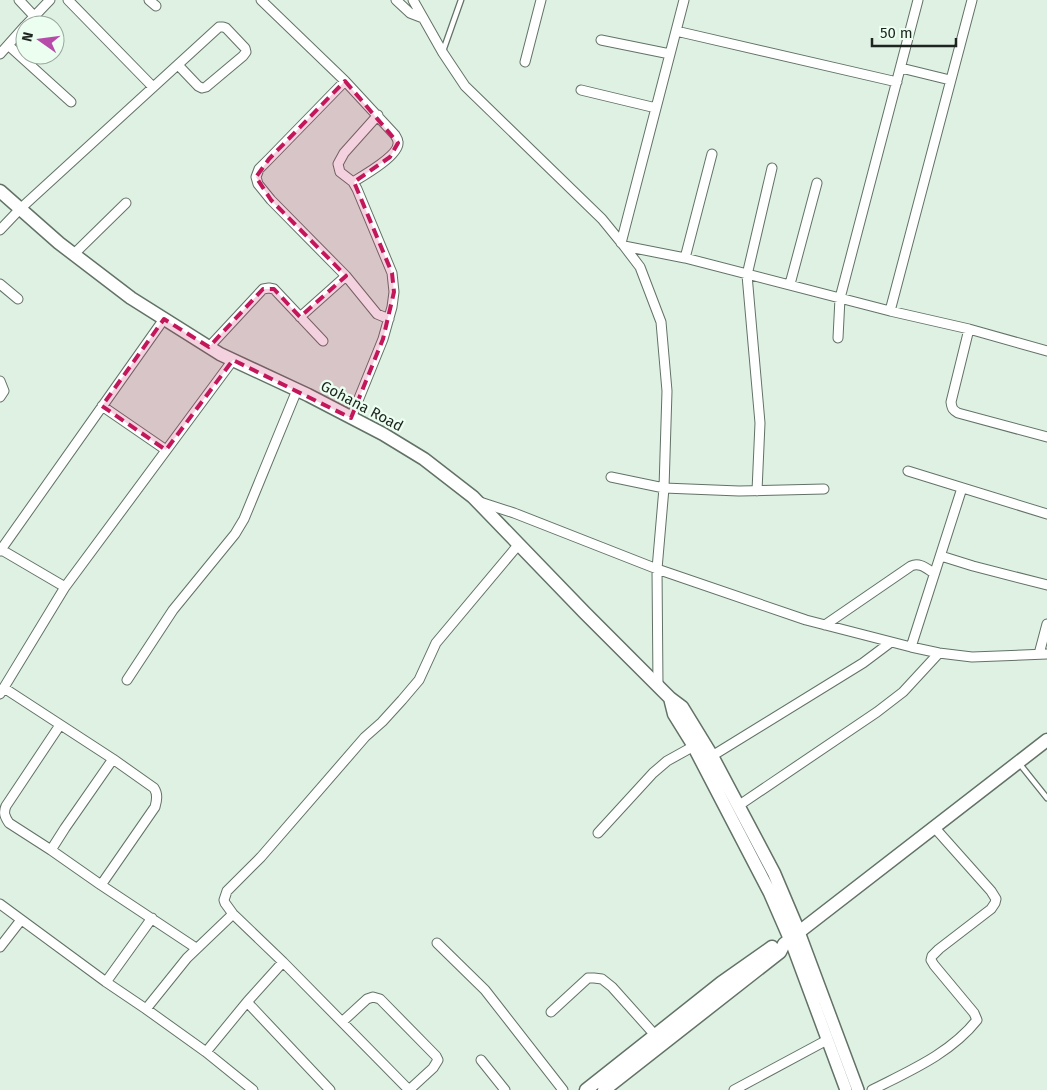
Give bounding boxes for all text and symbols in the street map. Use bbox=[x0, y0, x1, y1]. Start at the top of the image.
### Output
north arrow bbox=[15, 15, 65, 65]
scale bar bbox=[872, 15, 956, 47]
text: 50 m bbox=[880, 24, 913, 42]
text: N bbox=[18, 30, 37, 44]
street label: Gohana Road bbox=[318, 377, 406, 435]

